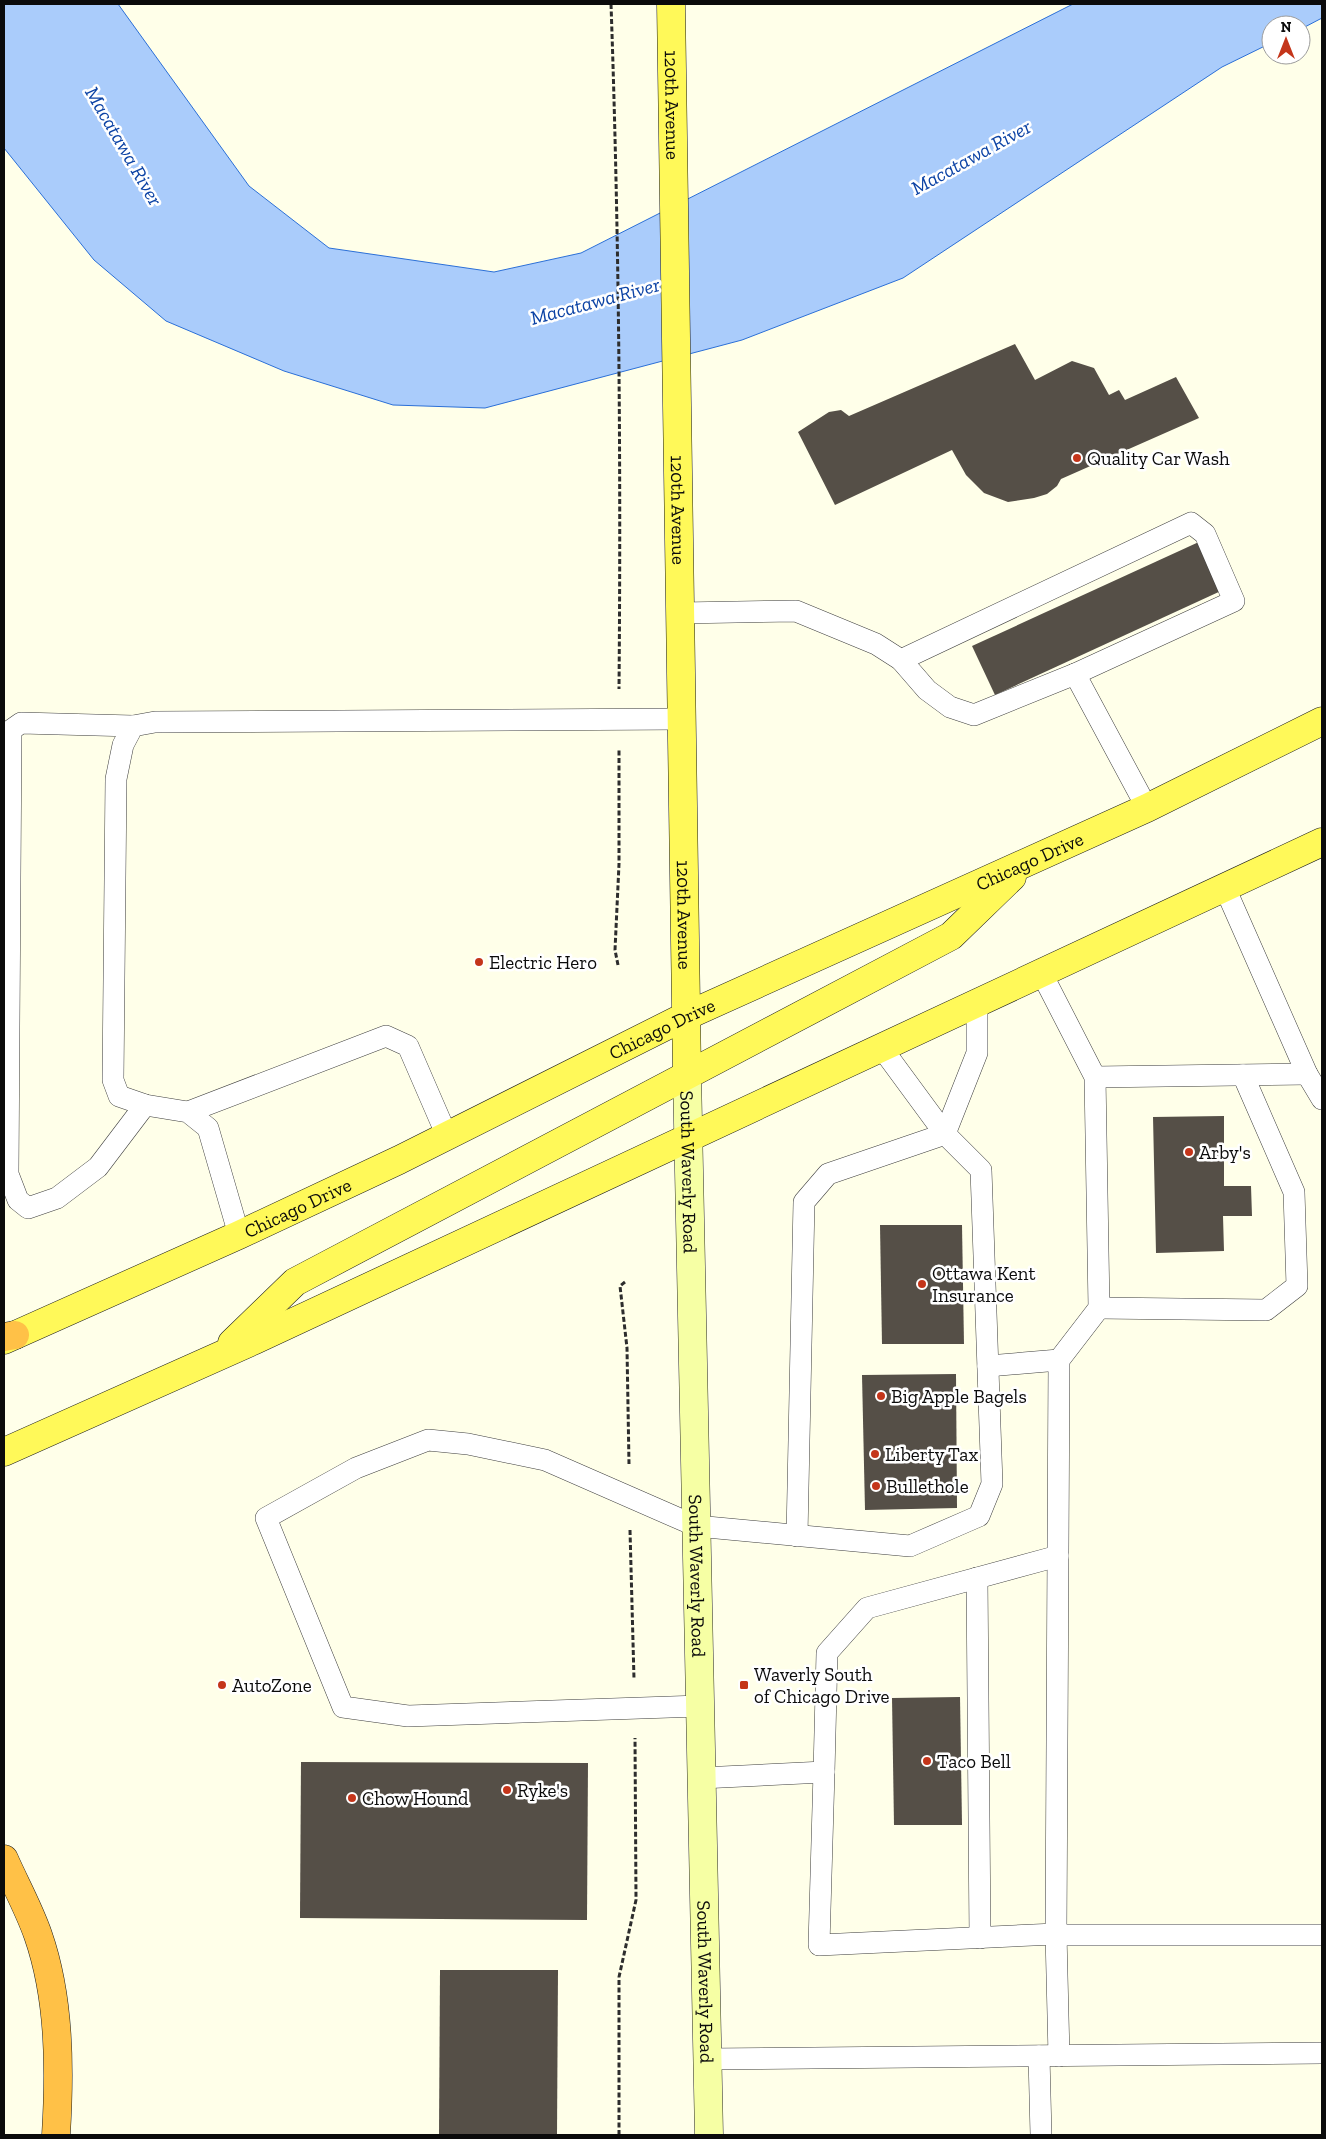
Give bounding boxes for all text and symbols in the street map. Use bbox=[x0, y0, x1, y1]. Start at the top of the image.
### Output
north arrow bbox=[1261, 15, 1311, 65]
text: N bbox=[1281, 19, 1292, 36]
street label: 120th Avenue bbox=[660, 50, 685, 160]
water label: Macatawa River bbox=[80, 82, 168, 210]
water label: Macatawa River bbox=[907, 114, 1035, 200]
water label: Macatawa River bbox=[528, 272, 663, 330]
place label: Quality Car Wash bbox=[1087, 447, 1230, 470]
marker: Quality Car Wash bbox=[1071, 452, 1083, 464]
street label: 120th Avenue bbox=[666, 455, 691, 565]
street label: Chicago Drive bbox=[972, 827, 1087, 895]
street label: 120th Avenue bbox=[672, 860, 697, 970]
place label: Electric Hero bbox=[489, 951, 597, 974]
marker: Electric Hero bbox=[473, 956, 485, 968]
street label: Chicago Drive bbox=[605, 993, 719, 1064]
street label: South Waverly Road bbox=[676, 1090, 702, 1254]
place label: Arby's bbox=[1199, 1141, 1251, 1164]
marker: Arby's bbox=[1183, 1146, 1195, 1158]
street label: Chicago Drive bbox=[240, 1173, 355, 1242]
place label: Ottawa Kent Insurance bbox=[932, 1262, 1036, 1307]
marker: Ottawa Kent Insurance bbox=[916, 1278, 928, 1290]
place label: Big Apple Bagels bbox=[891, 1385, 1027, 1408]
marker: Big Apple Bagels bbox=[875, 1390, 887, 1402]
place label: Liberty Tax bbox=[885, 1443, 978, 1466]
marker: Liberty Tax bbox=[869, 1448, 881, 1460]
place label: Bullethole bbox=[886, 1475, 969, 1498]
marker: Bullethole bbox=[870, 1480, 882, 1492]
street label: South Waverly Road bbox=[684, 1494, 711, 1658]
place label: Waverly South of Chicago Drive bbox=[754, 1663, 890, 1708]
place label: AutoZone bbox=[232, 1674, 312, 1697]
marker: AutoZone bbox=[216, 1679, 228, 1691]
marker: Waverly South of Chicago Drive bbox=[738, 1679, 750, 1691]
place label: Taco Bell bbox=[937, 1750, 1011, 1773]
marker: Taco Bell bbox=[921, 1755, 933, 1767]
place label: Ryke's bbox=[517, 1779, 568, 1802]
marker: Ryke's bbox=[501, 1784, 513, 1796]
place label: Chow Hound bbox=[362, 1787, 469, 1810]
marker: Chow Hound bbox=[346, 1792, 358, 1804]
street label: South Waverly Road bbox=[693, 1900, 719, 2064]

